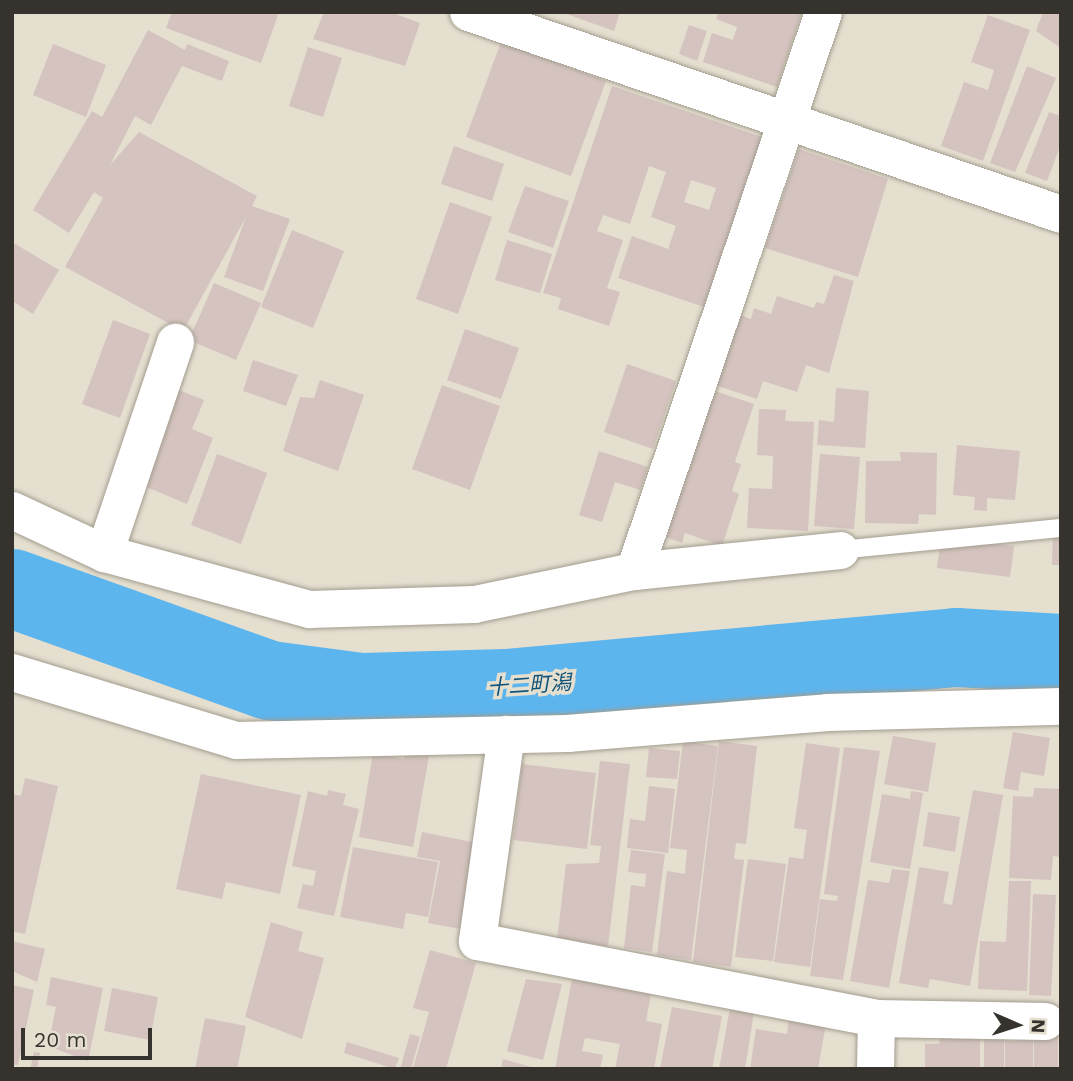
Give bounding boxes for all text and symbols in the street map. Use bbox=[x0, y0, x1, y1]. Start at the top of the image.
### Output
water label: 十二町潟 bbox=[486, 670, 572, 700]
north arrow bbox=[982, 990, 1052, 1060]
scale bar bbox=[24, 1014, 156, 1058]
text: N bbox=[1027, 1018, 1050, 1034]
text: 20 m bbox=[34, 1027, 86, 1052]

